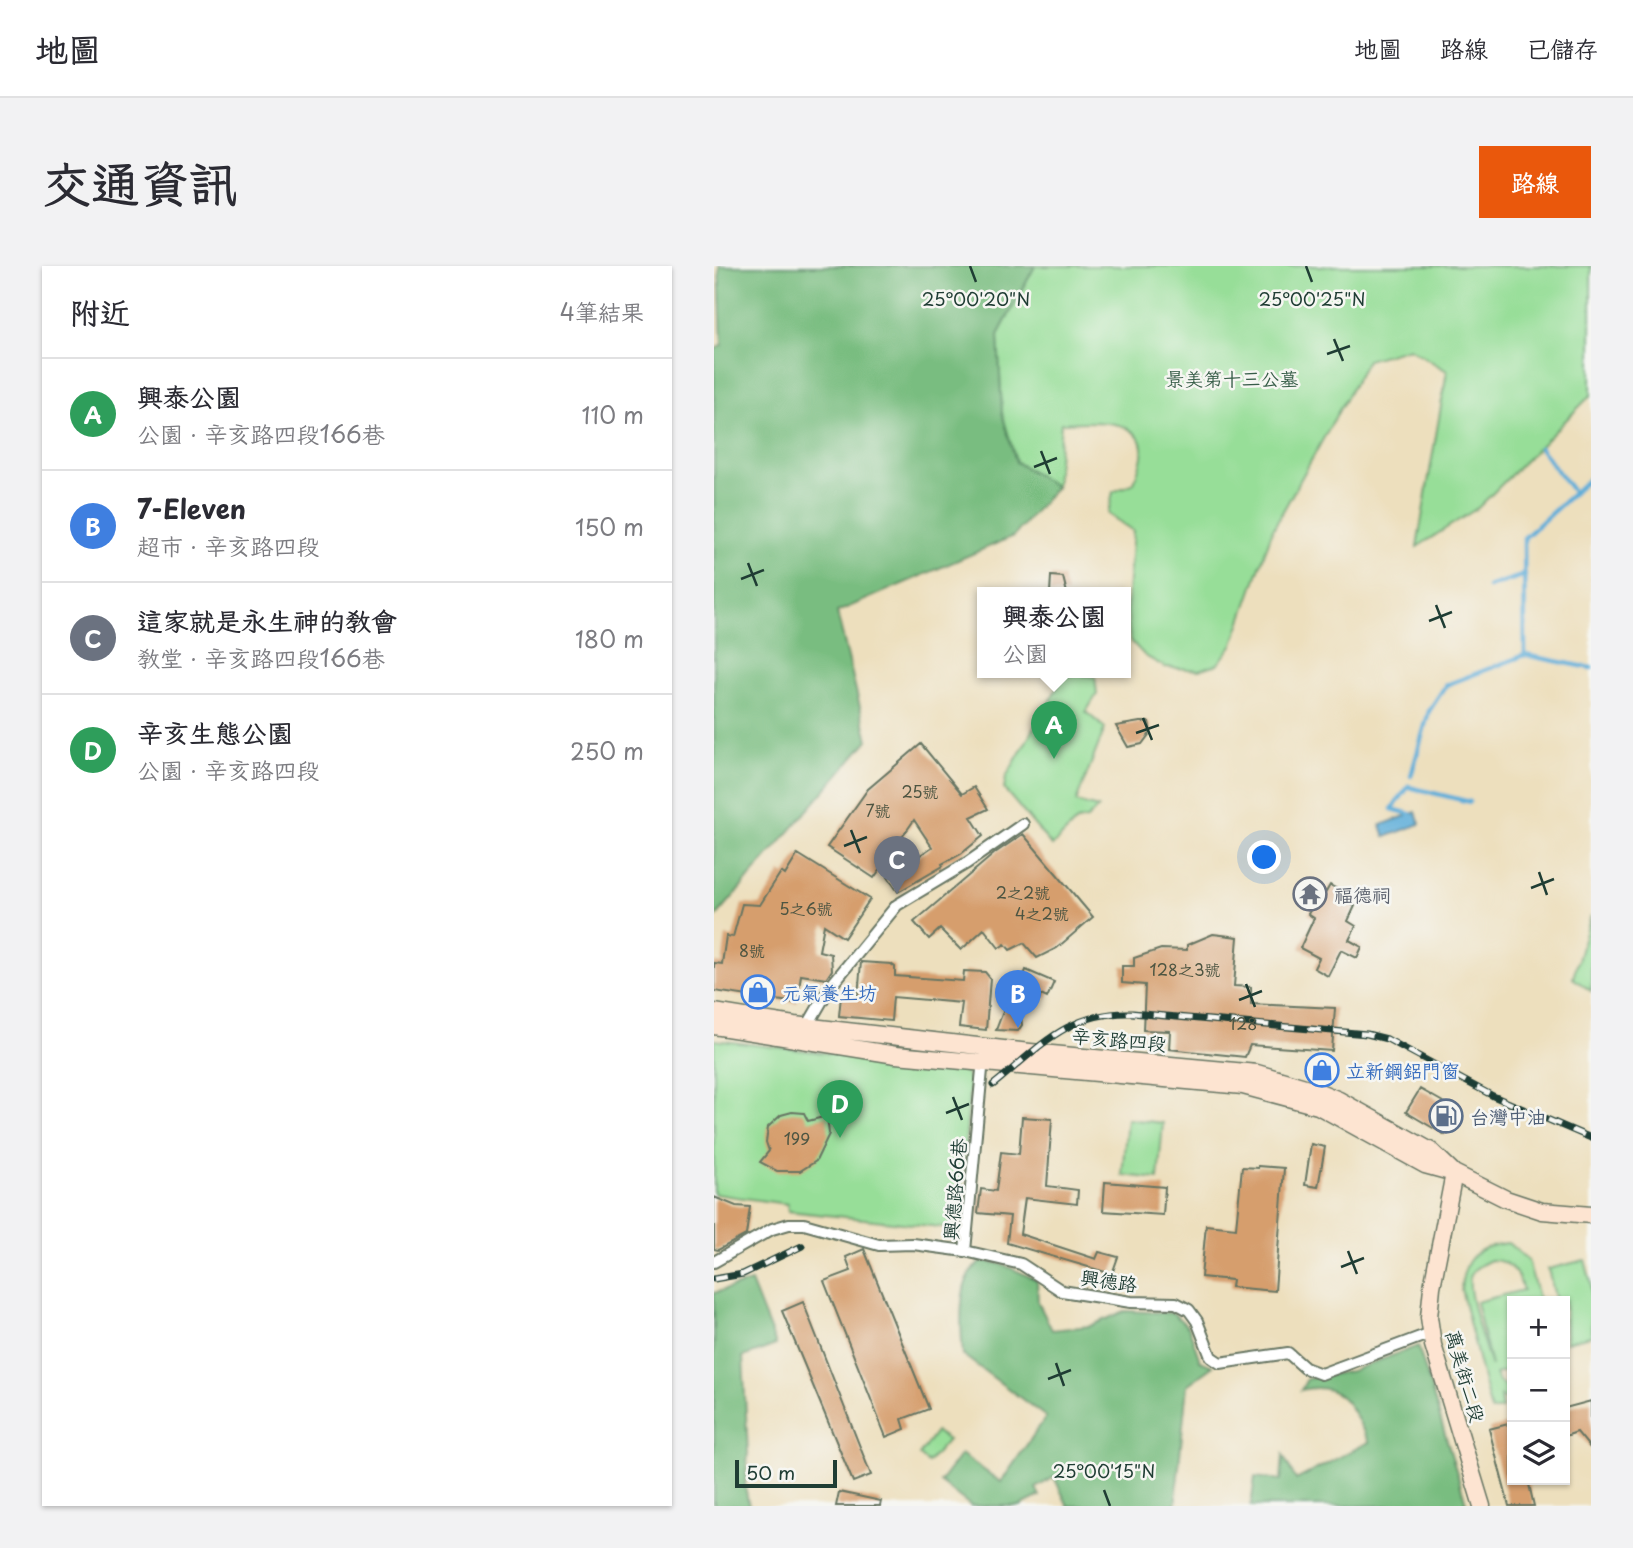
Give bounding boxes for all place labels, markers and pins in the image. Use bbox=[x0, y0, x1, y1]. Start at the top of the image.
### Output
pin: A bbox=[1031, 701, 1077, 759]
pin: C bbox=[874, 836, 920, 894]
temple icon: 福德祠 bbox=[1291, 875, 1329, 913]
place label: 福德祠 bbox=[1334, 880, 1391, 908]
pin: B bbox=[995, 970, 1041, 1028]
shop icon: 元氣養生坊 bbox=[739, 973, 777, 1011]
place label: 元氣養生坊 bbox=[782, 978, 877, 1006]
shop icon: 立新鋼鋁門窗 bbox=[1303, 1051, 1341, 1089]
place label: 立新鋼鋁門窗 bbox=[1346, 1056, 1460, 1084]
pin: D bbox=[817, 1080, 863, 1138]
fuel station icon: 台灣中油 bbox=[1427, 1097, 1465, 1135]
place label: 台灣中油 bbox=[1470, 1102, 1546, 1130]

